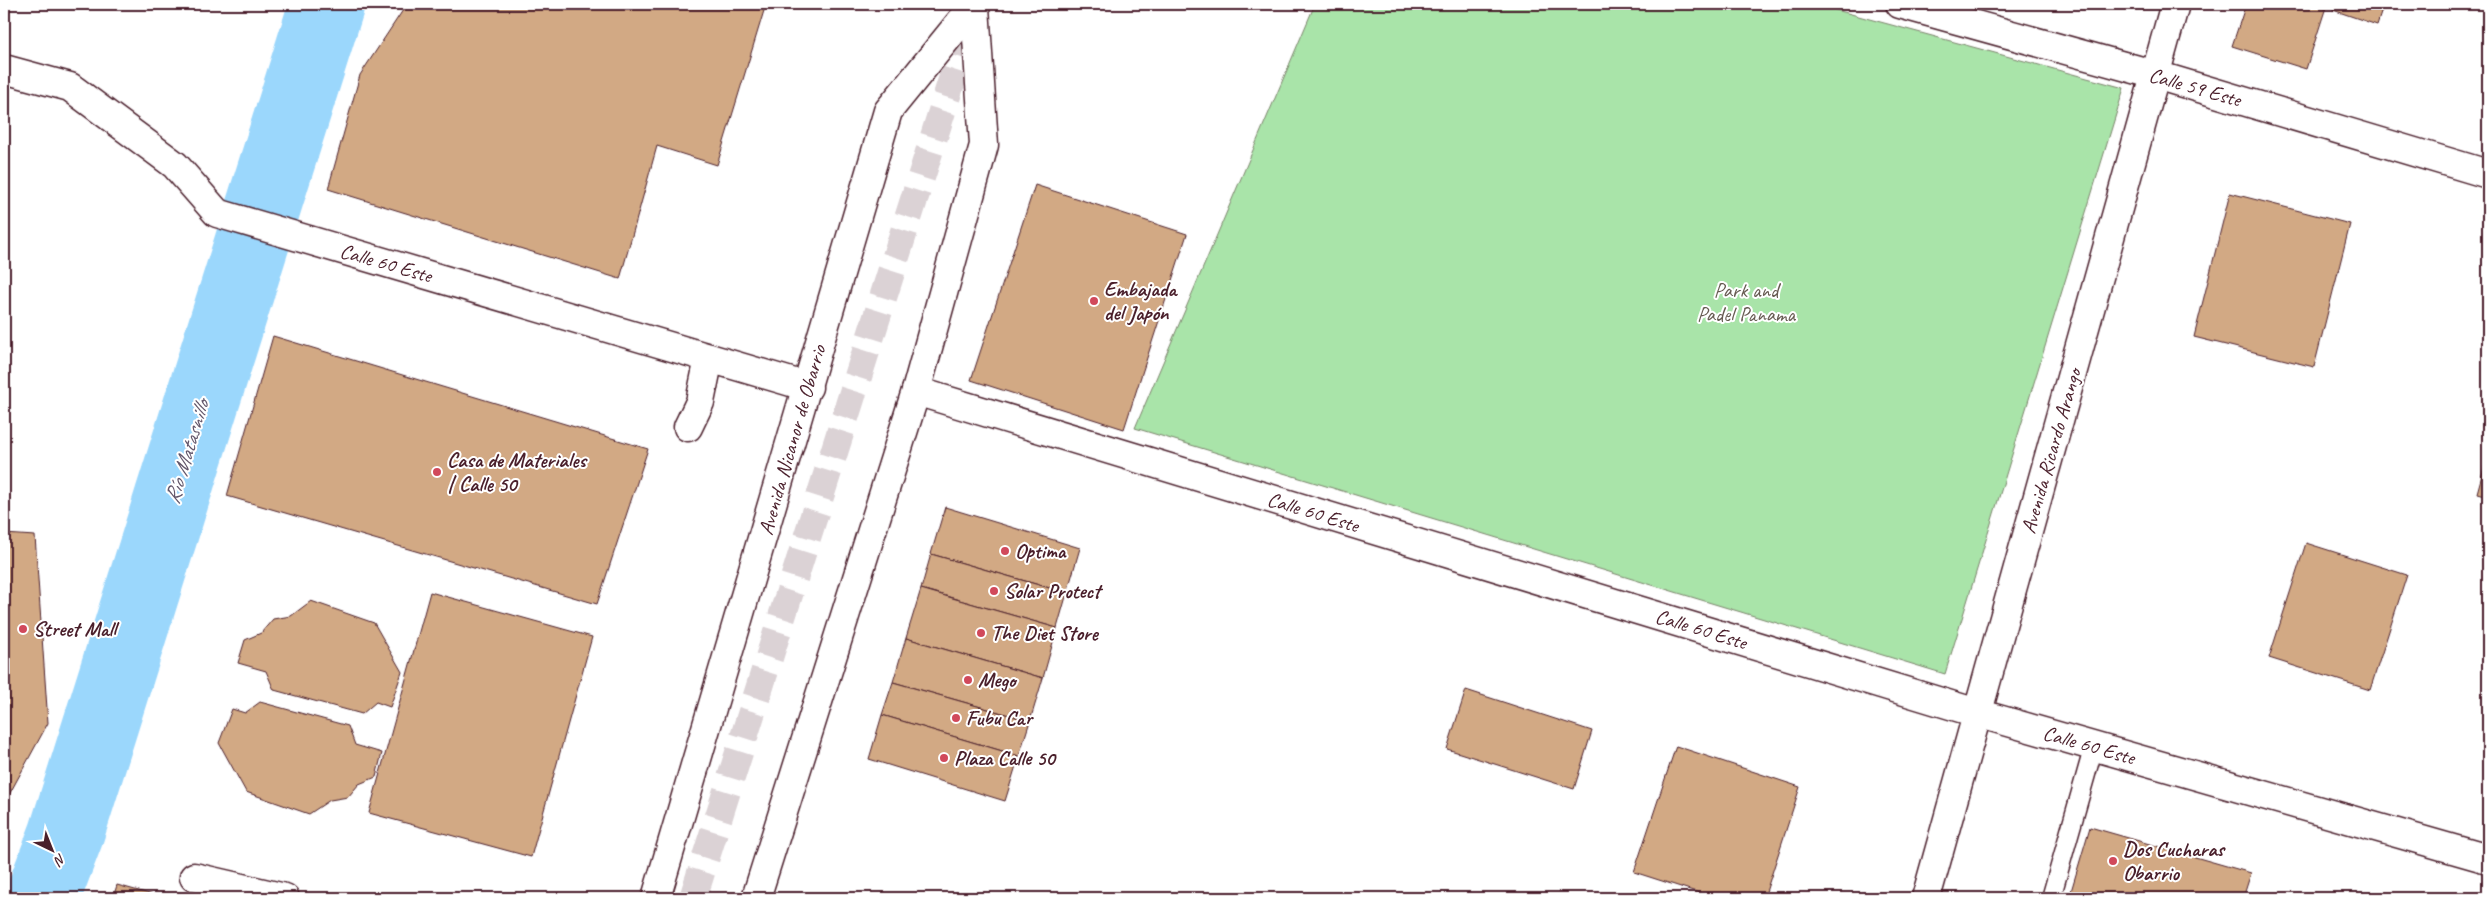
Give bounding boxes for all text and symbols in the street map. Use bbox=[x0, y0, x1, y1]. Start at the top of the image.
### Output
street label: Calle 59 Este bbox=[2146, 62, 2246, 113]
street label: Calle 60 Este bbox=[337, 238, 437, 289]
place label: Embajada del Japón bbox=[1104, 276, 1178, 326]
park label: Park and Padel Panama bbox=[1697, 277, 1797, 327]
marker: Embajada del Japón bbox=[1088, 295, 1100, 307]
street label: Avenida Nicanor de Obarrio bbox=[752, 340, 832, 538]
street label: Avenida Ricardo Arango bbox=[2015, 363, 2088, 536]
water label: Río Matasnillo bbox=[158, 393, 217, 507]
place label: Casa de Materiales | Calle 50 bbox=[447, 447, 588, 497]
marker: Casa de Materiales | Calle 50 bbox=[431, 466, 443, 478]
street label: Calle 60 Este bbox=[1264, 486, 1364, 539]
place label: Optima bbox=[1015, 538, 1067, 564]
marker: Optima bbox=[999, 545, 1011, 557]
place label: Solar Protect bbox=[1004, 578, 1103, 604]
marker: Solar Protect bbox=[988, 585, 1000, 597]
street label: Calle 60 Este bbox=[1652, 603, 1752, 656]
place label: Street Mall bbox=[33, 616, 120, 642]
place label: The Diet Store bbox=[991, 620, 1100, 646]
marker: Street Mall bbox=[17, 623, 29, 635]
marker: The Diet Store bbox=[975, 627, 987, 639]
place label: Mego bbox=[978, 667, 1018, 693]
marker: Mego bbox=[962, 674, 974, 686]
place label: Fubu Car bbox=[966, 705, 1034, 731]
marker: Fubu Car bbox=[950, 712, 962, 724]
street label: Calle 60 Este bbox=[2040, 720, 2140, 771]
place label: Plaza Calle 50 bbox=[954, 745, 1057, 771]
marker: Plaza Calle 50 bbox=[938, 752, 950, 764]
north arrow bbox=[28, 824, 78, 874]
place label: Dos Cucharas Obarrio bbox=[2123, 836, 2227, 886]
text: N bbox=[50, 850, 69, 870]
marker: Dos Cucharas Obarrio bbox=[2107, 855, 2119, 867]

